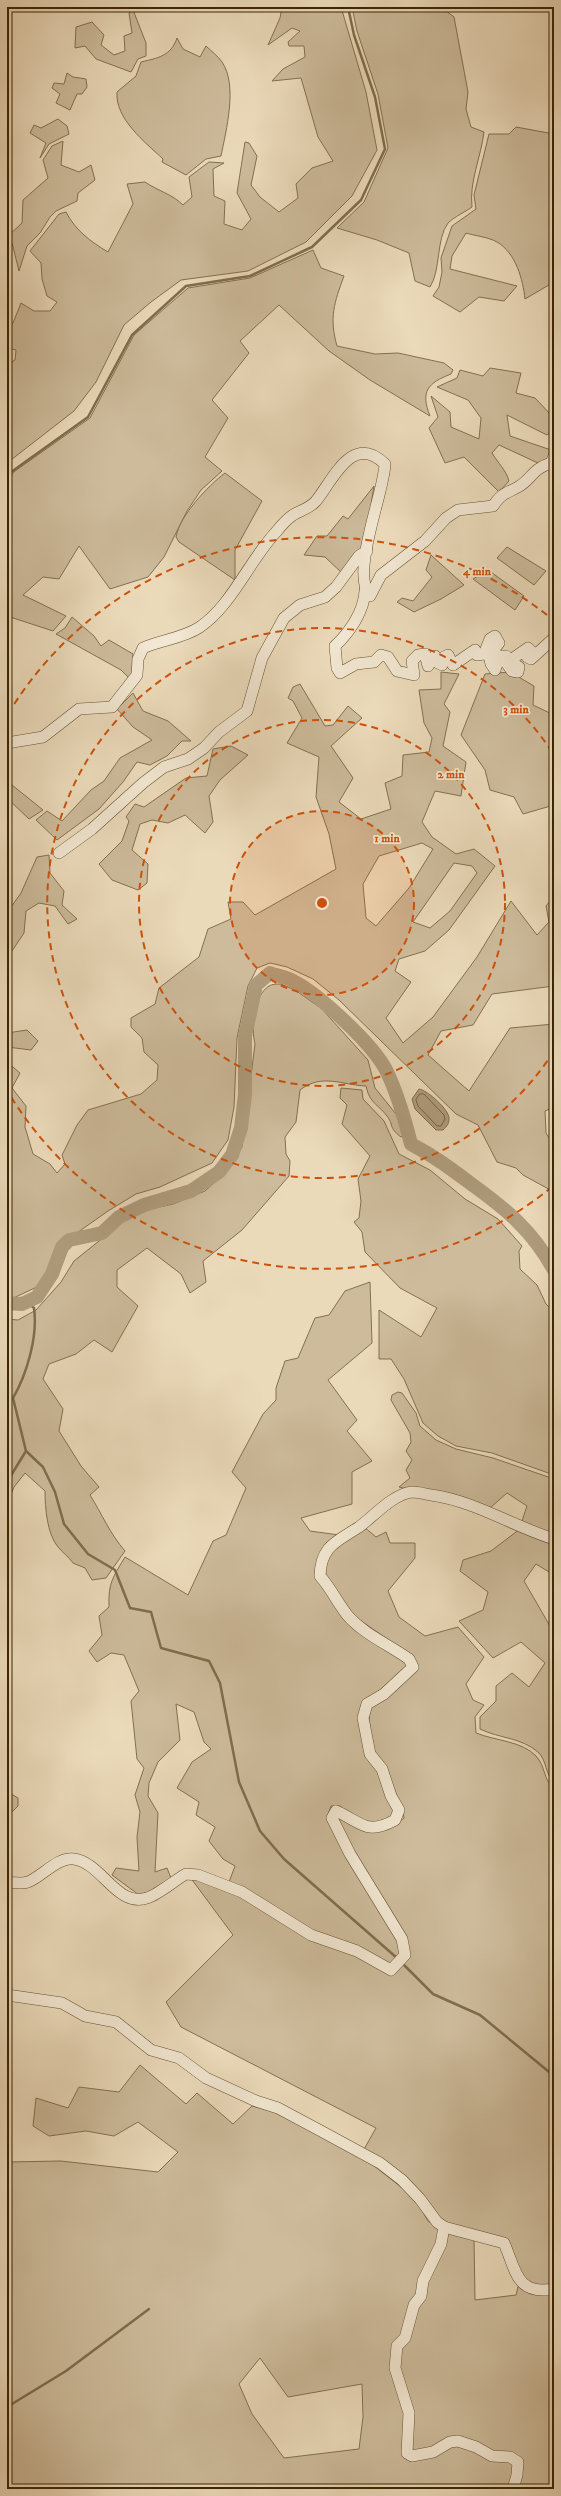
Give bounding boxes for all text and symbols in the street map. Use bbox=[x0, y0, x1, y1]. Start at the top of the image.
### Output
text: 4 min bbox=[462, 564, 492, 579]
text: 3 min bbox=[503, 702, 529, 717]
text: 2 min bbox=[438, 767, 465, 782]
text: 1 min bbox=[374, 831, 400, 846]
centre of rings bbox=[315, 896, 329, 910]

